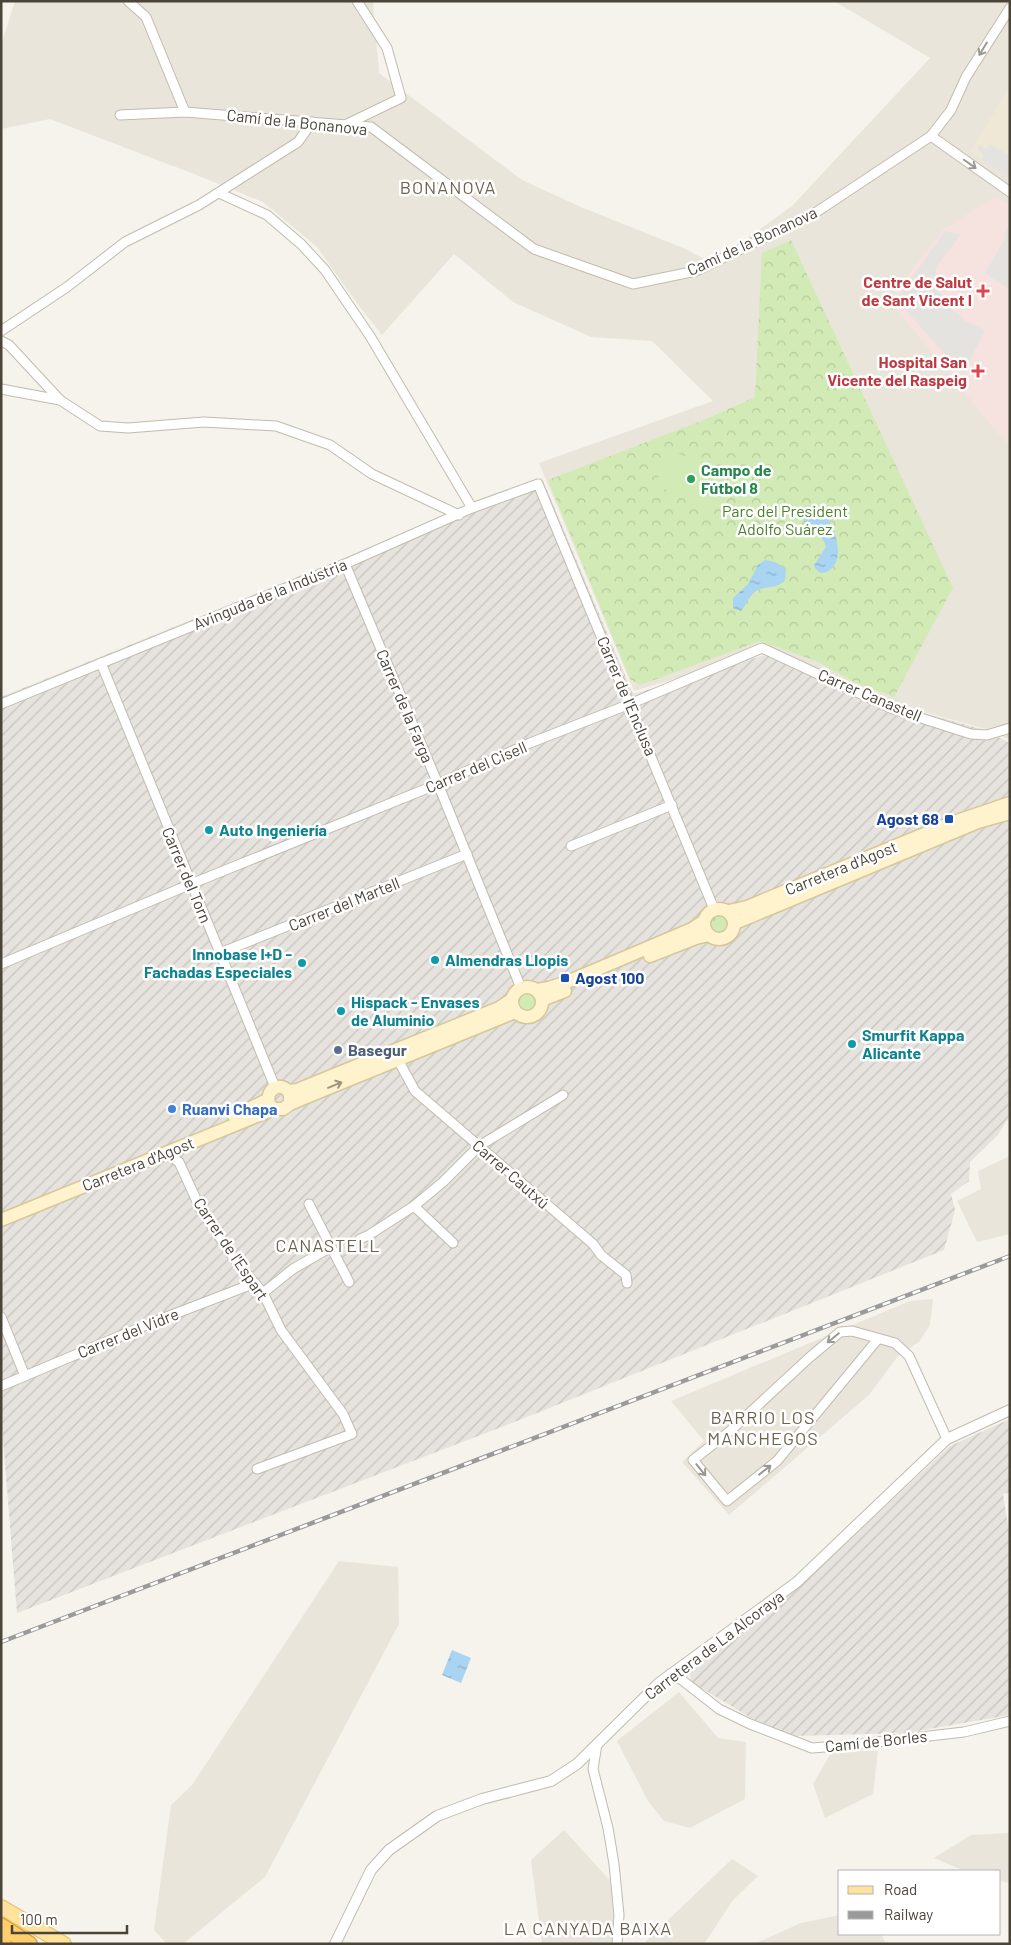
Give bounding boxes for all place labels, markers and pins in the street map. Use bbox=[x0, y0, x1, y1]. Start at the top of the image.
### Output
place label: Centre de Salut de Sant Vicent I bbox=[862, 272, 972, 309]
marker: Centre de Salut de Sant Vicent I bbox=[976, 284, 990, 298]
place label: Hospital San Vicente del Raspeig bbox=[827, 352, 967, 389]
marker: Hospital San Vicente del Raspeig bbox=[971, 364, 985, 378]
place label: Campo de Fútbol 8 bbox=[701, 460, 772, 497]
marker: Campo de Fútbol 8 bbox=[685, 473, 697, 485]
place label: Agost 68 bbox=[876, 809, 939, 828]
marker: Agost 68 bbox=[943, 813, 955, 825]
place label: Auto Ingeniería bbox=[219, 820, 327, 839]
marker: Auto Ingeniería bbox=[203, 824, 215, 836]
place label: Innobase I+D - Fachadas Especiales bbox=[144, 944, 292, 981]
place label: Almendras Llopis bbox=[445, 950, 568, 969]
marker: Almendras Llopis bbox=[429, 954, 441, 966]
marker: Innobase I+D - Fachadas Especiales bbox=[296, 957, 308, 969]
place label: Agost 100 bbox=[575, 968, 644, 987]
marker: Agost 100 bbox=[559, 972, 571, 984]
place label: Hispack - Envases de Aluminio bbox=[351, 992, 480, 1029]
marker: Hispack - Envases de Aluminio bbox=[335, 1005, 347, 1017]
place label: Smurfit Kappa Alicante bbox=[862, 1025, 964, 1062]
marker: Smurfit Kappa Alicante bbox=[846, 1038, 858, 1050]
place label: Basegur bbox=[348, 1040, 407, 1059]
marker: Basegur bbox=[332, 1044, 344, 1056]
place label: Ruanvi Chapa bbox=[182, 1099, 277, 1118]
marker: Ruanvi Chapa bbox=[166, 1103, 178, 1115]

